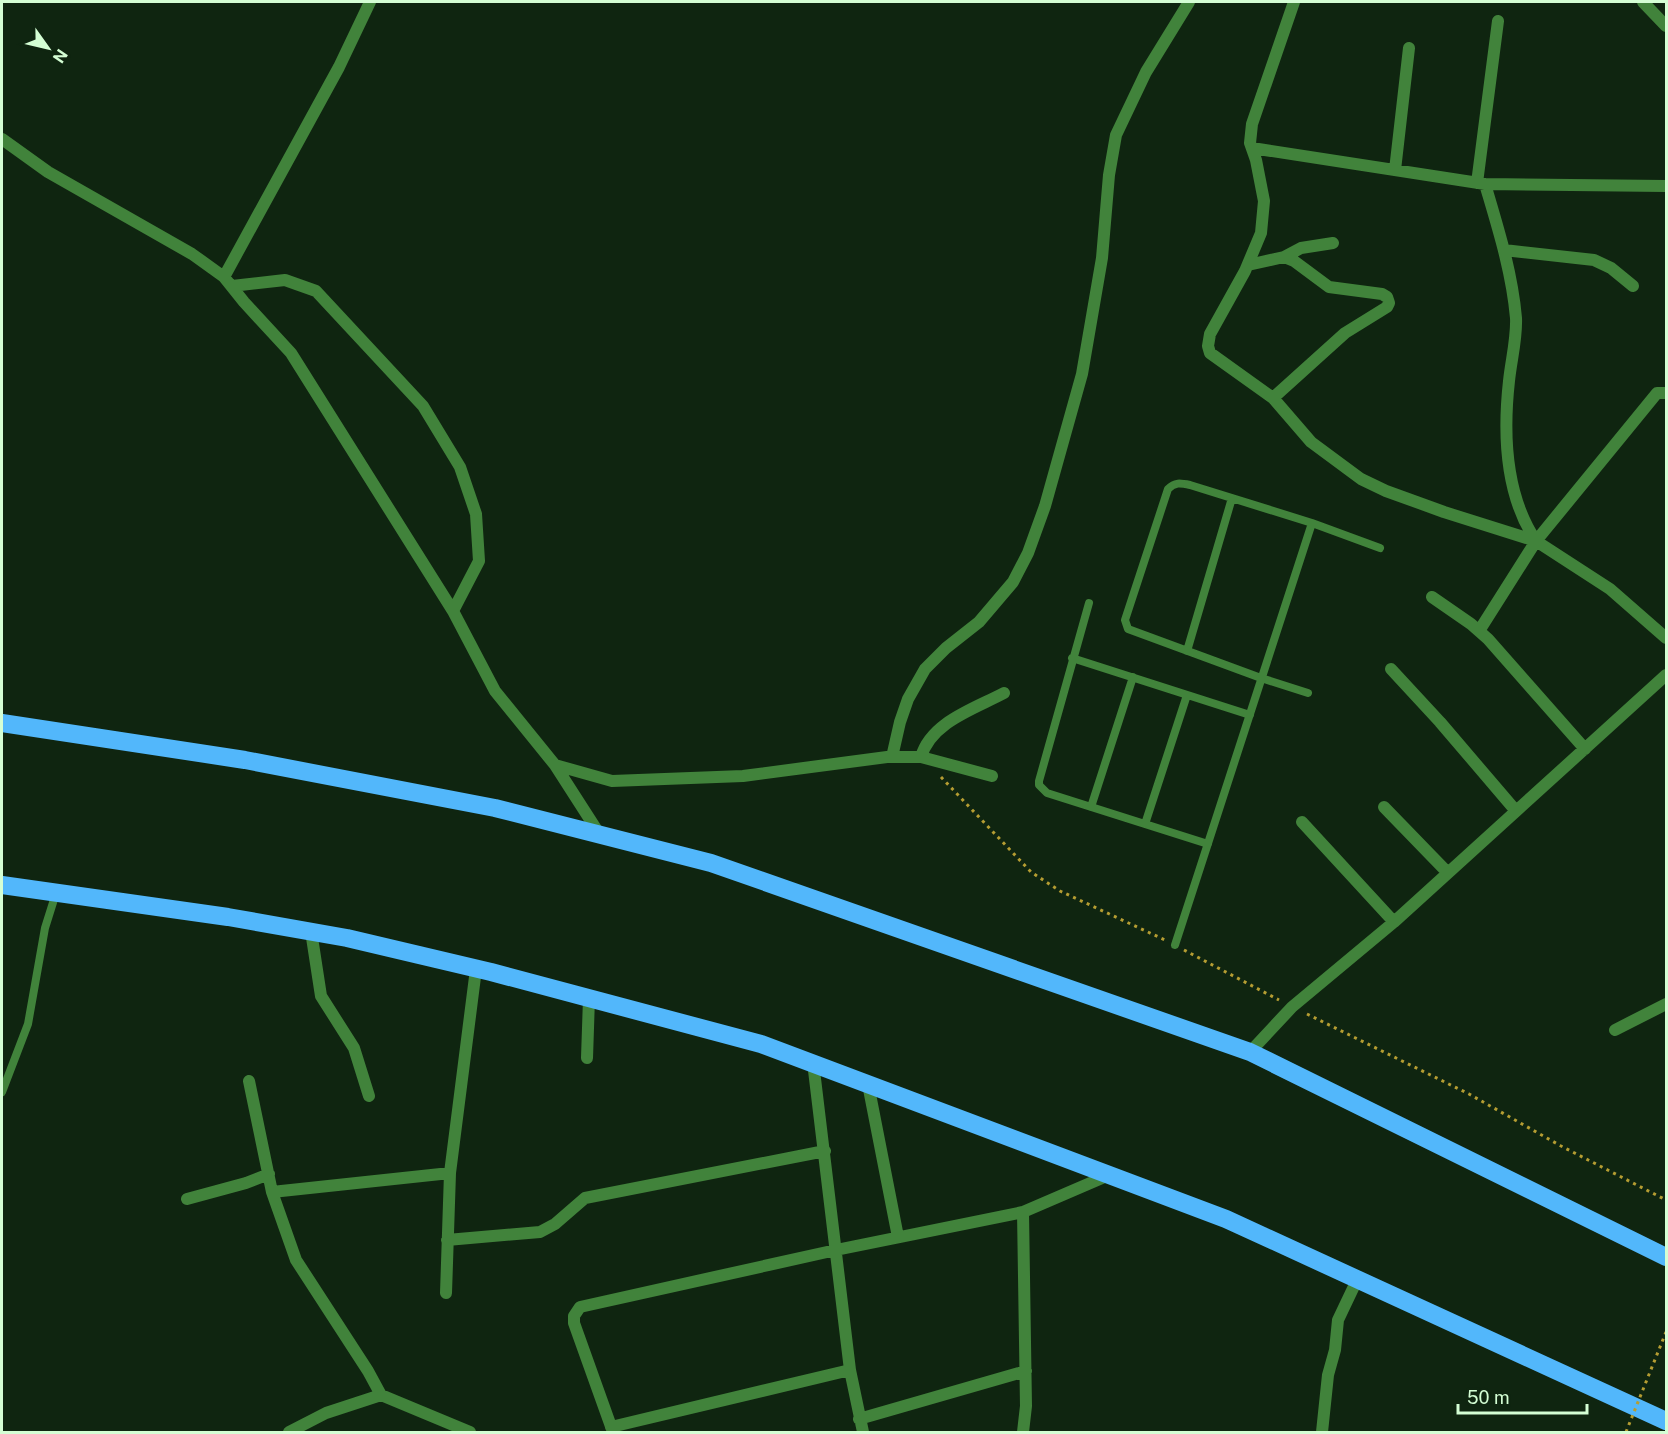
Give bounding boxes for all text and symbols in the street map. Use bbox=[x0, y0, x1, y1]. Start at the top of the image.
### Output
north arrow bbox=[18, 18, 78, 78]
text: N bbox=[49, 46, 71, 67]
scale bar bbox=[1458, 1377, 1587, 1415]
text: 50 m bbox=[1467, 1387, 1510, 1408]

